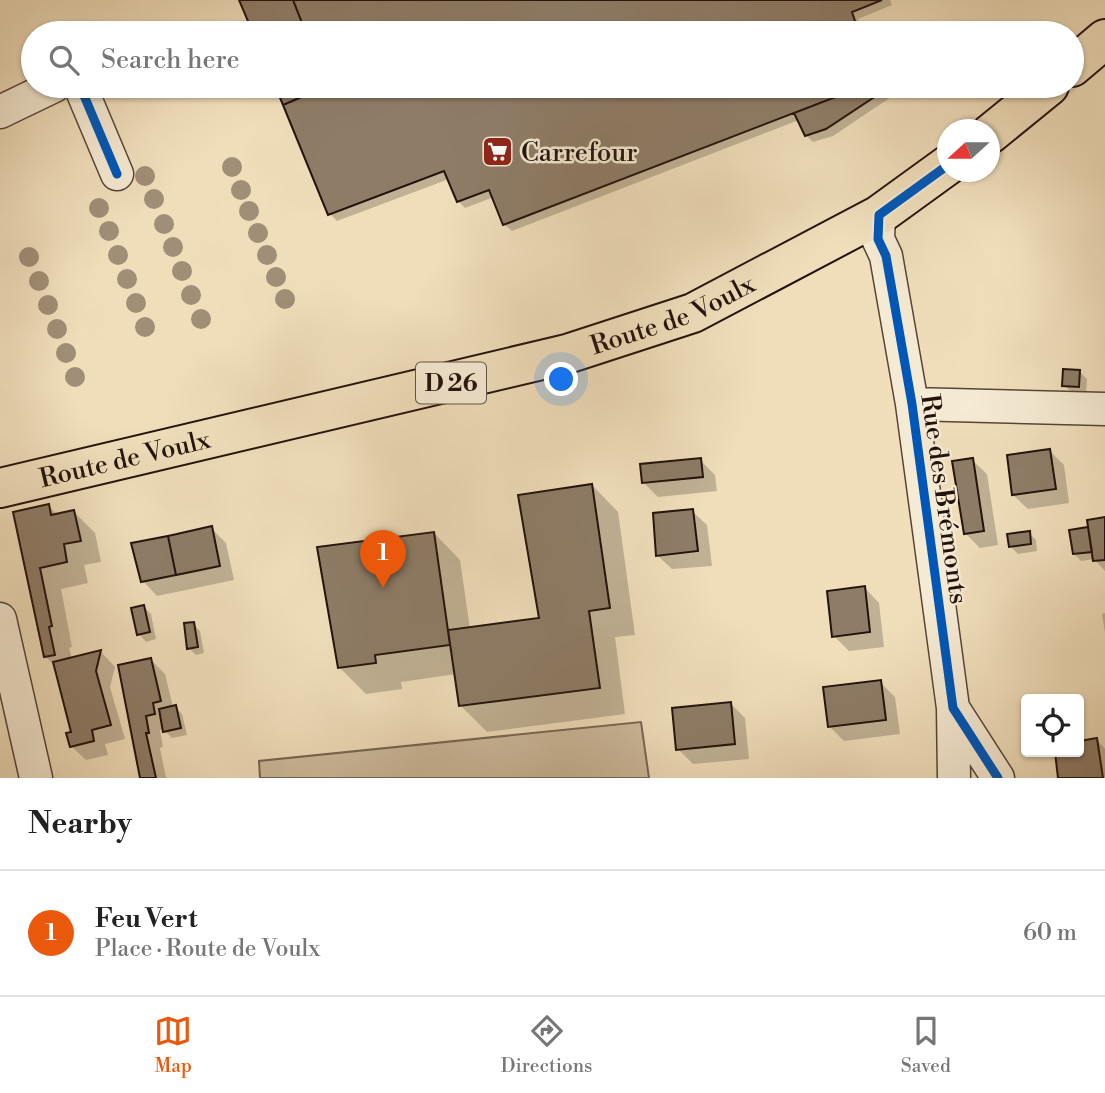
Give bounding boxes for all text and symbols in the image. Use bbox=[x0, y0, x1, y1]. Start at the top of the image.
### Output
search box bbox=[21, 21, 1084, 98]
icon: search bbox=[45, 41, 83, 79]
text: Search here bbox=[101, 44, 240, 76]
north arrow bbox=[937, 119, 1000, 182]
supermarket icon: Carrefour bbox=[481, 135, 515, 169]
place label: Carrefour bbox=[521, 137, 637, 169]
street label: Route de Voulx bbox=[586, 268, 761, 362]
road number: D 26 bbox=[416, 362, 486, 404]
your location bbox=[544, 362, 578, 396]
street label: Rue des Brémonts bbox=[913, 392, 975, 606]
street label: Route de Voulx bbox=[36, 424, 214, 495]
pin: 1 bbox=[360, 530, 406, 588]
map controls bbox=[1021, 694, 1084, 757]
button: locate bbox=[1021, 694, 1084, 757]
text: Nearby bbox=[28, 805, 132, 843]
text: Feu Vert bbox=[95, 903, 197, 935]
text: 1 bbox=[45, 919, 57, 947]
text: 60 m bbox=[1023, 919, 1077, 947]
text: Place · Route de Voulx bbox=[95, 935, 320, 963]
tab: Map bbox=[154, 1012, 192, 1078]
tab: Directions bbox=[501, 1012, 592, 1078]
tab: Saved bbox=[901, 1012, 951, 1078]

